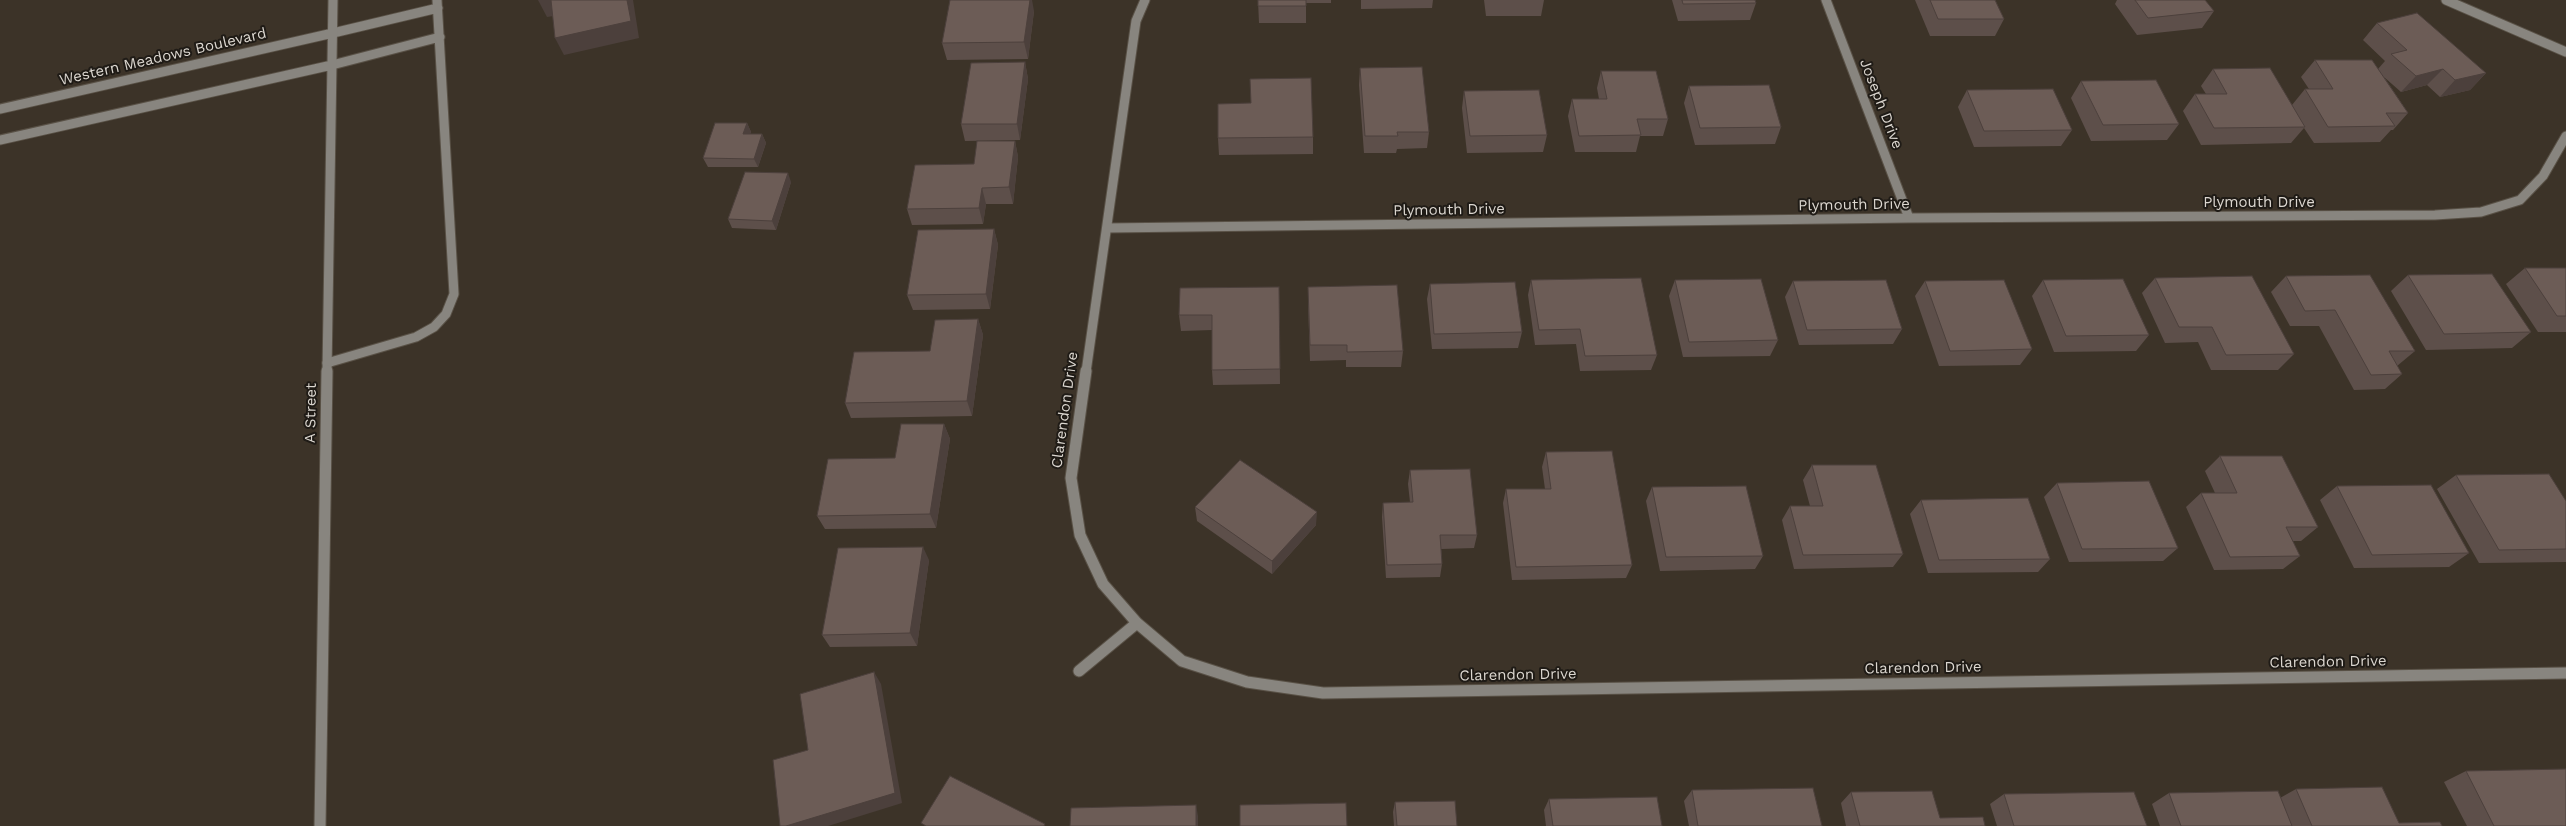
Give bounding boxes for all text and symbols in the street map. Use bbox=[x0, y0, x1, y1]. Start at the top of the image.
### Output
street label: Western Meadows Boulevard bbox=[58, 24, 268, 90]
street label: Joseph Drive bbox=[1856, 56, 1906, 152]
street label: Plymouth Drive bbox=[2203, 194, 2315, 212]
street label: Plymouth Drive bbox=[1798, 195, 1910, 215]
street label: Plymouth Drive bbox=[1393, 200, 1505, 220]
street label: Clarendon Drive bbox=[1048, 351, 1082, 469]
street label: A Street bbox=[301, 383, 321, 443]
street label: Clarendon Drive bbox=[2269, 652, 2387, 672]
street label: Clarendon Drive bbox=[1864, 658, 1982, 678]
street label: Clarendon Drive bbox=[1459, 665, 1577, 685]

